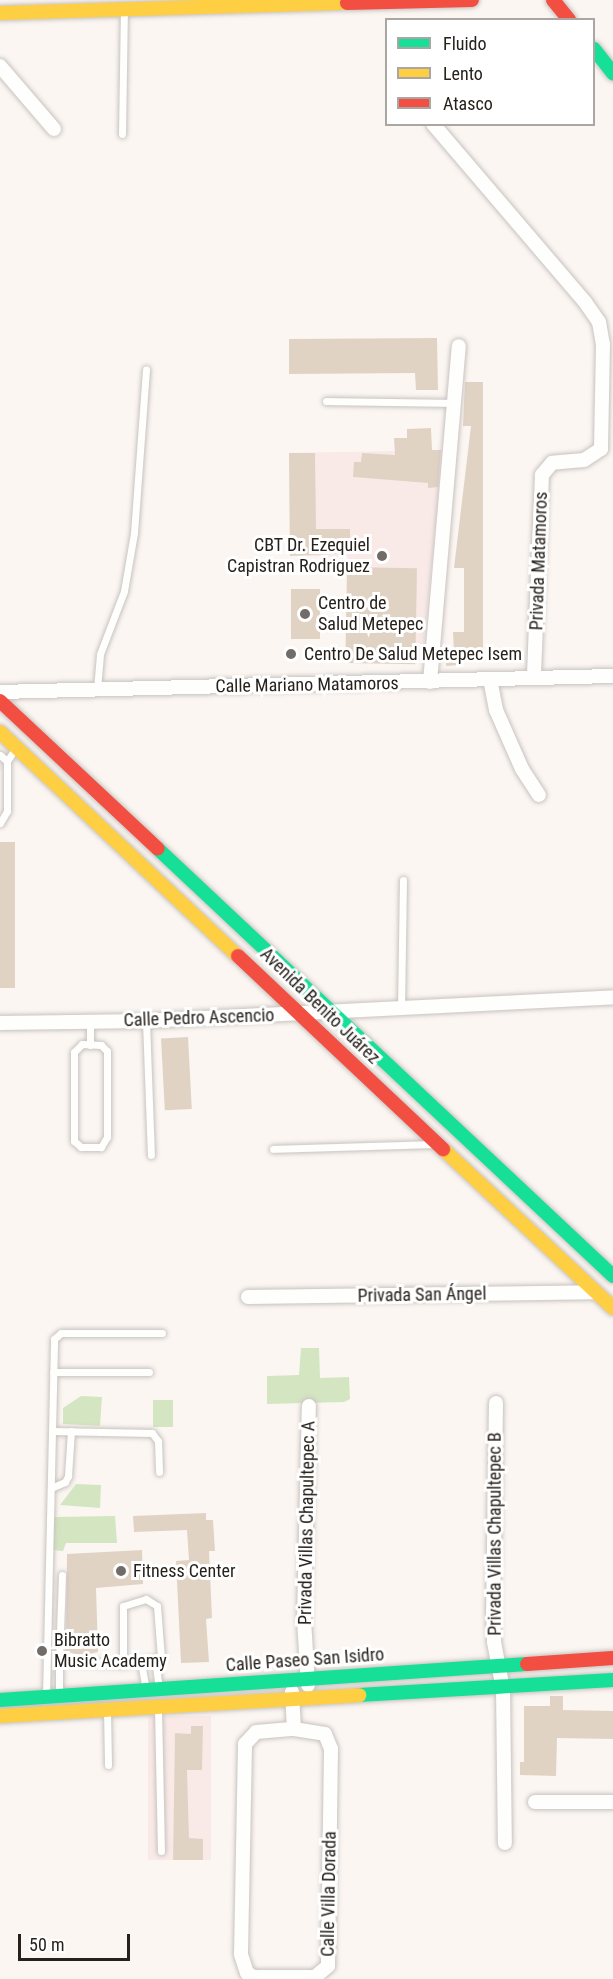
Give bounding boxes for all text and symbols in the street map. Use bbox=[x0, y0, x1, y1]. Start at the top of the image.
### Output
legend bbox=[385, 18, 595, 126]
text: Fluido bbox=[443, 33, 487, 54]
text: Lento bbox=[443, 63, 483, 84]
text: Atasco bbox=[443, 93, 493, 114]
street label: Privada Matamoros bbox=[526, 491, 552, 631]
place label: CBT Dr. Ezequiel Capistran Rodriguez bbox=[227, 535, 370, 578]
marker: CBT Dr. Ezequiel Capistran Rodriguez bbox=[375, 549, 389, 563]
place label: Centro de Salud Metepec bbox=[318, 593, 423, 636]
marker: Centro de Salud Metepec bbox=[296, 605, 314, 623]
place label: Centro De Salud Metepec Isem bbox=[304, 643, 522, 665]
marker: Centro De Salud Metepec Isem bbox=[282, 645, 300, 663]
street label: Calle Mariano Matamoros bbox=[215, 673, 399, 697]
street label: Avenida Benito Juárez bbox=[256, 943, 384, 1069]
street label: Calle Pedro Ascencio bbox=[123, 1005, 275, 1031]
street label: Privada San Ángel bbox=[357, 1283, 487, 1307]
street label: Privada Villas Chapultepec A bbox=[294, 1421, 320, 1625]
street label: Privada Villas Chapultepec B bbox=[484, 1432, 506, 1636]
place label: Fitness Center bbox=[133, 1560, 235, 1582]
marker: Fitness Center bbox=[114, 1564, 128, 1578]
place label: Bibratto Music Academy bbox=[54, 1630, 167, 1672]
marker: Bibratto Music Academy bbox=[35, 1644, 49, 1658]
street label: Calle Paseo San Isidro bbox=[225, 1644, 385, 1676]
street label: Calle Villa Dorada bbox=[317, 1831, 341, 1957]
scale bar bbox=[21, 1922, 134, 1960]
text: 50 m bbox=[29, 1934, 64, 1955]

